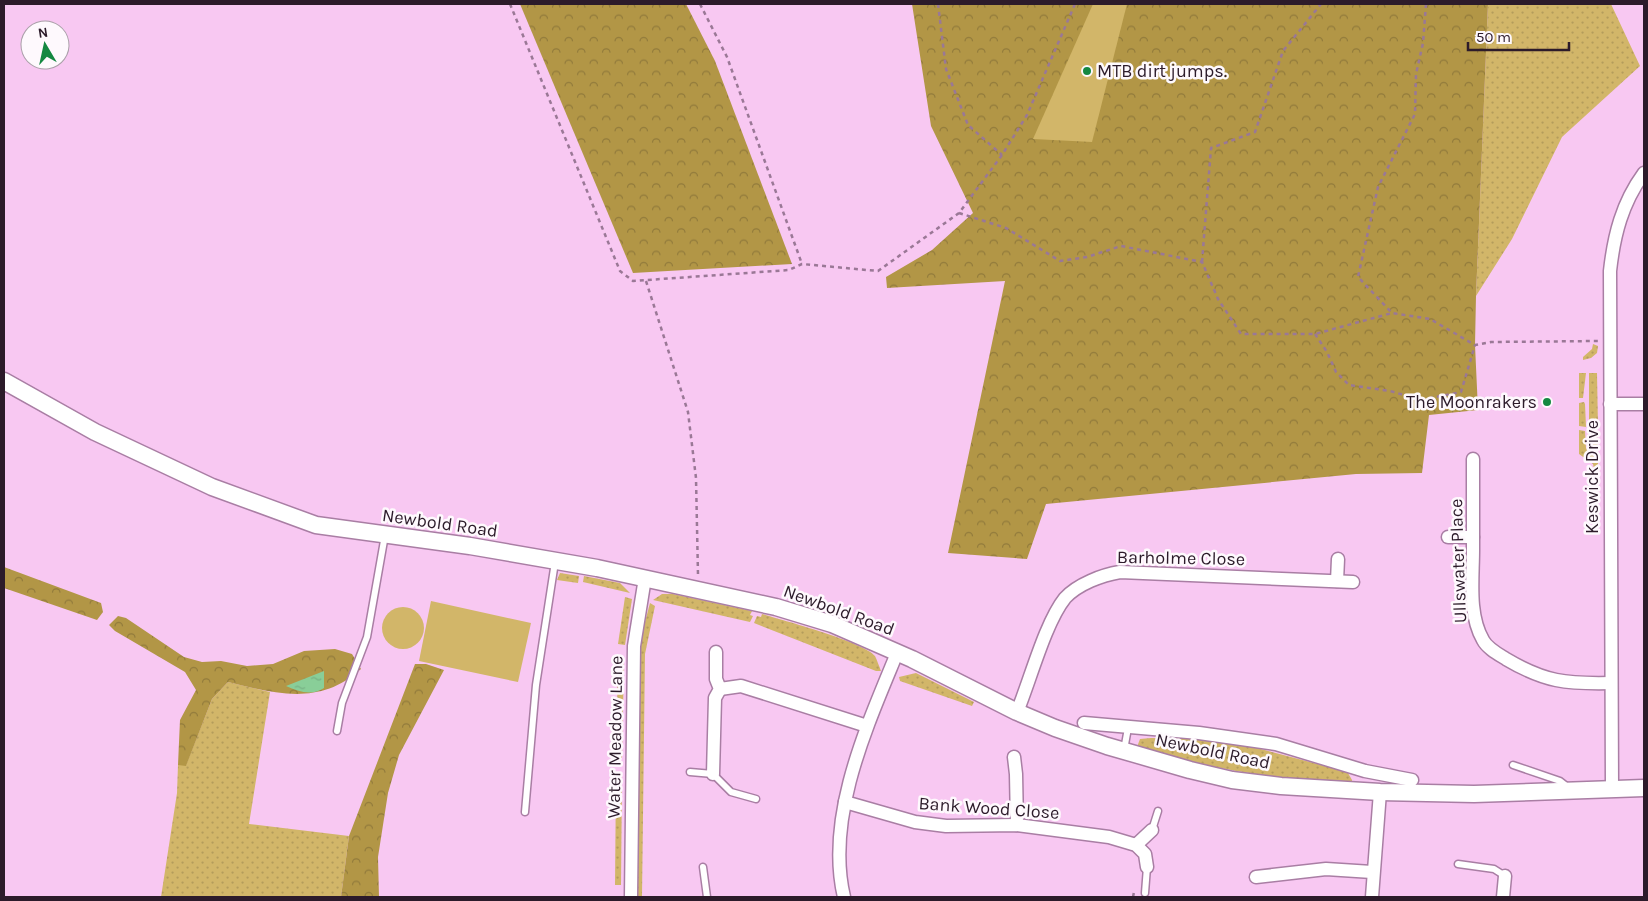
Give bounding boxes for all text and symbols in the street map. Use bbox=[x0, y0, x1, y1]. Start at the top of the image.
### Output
north arrow bbox=[20, 20, 70, 70]
scale bar bbox=[1468, 20, 1569, 52]
text: N bbox=[37, 23, 49, 42]
text: 50 m bbox=[1476, 28, 1511, 46]
place label: MTB dirt jumps. bbox=[1097, 60, 1227, 82]
marker: MTB dirt jumps. bbox=[1081, 65, 1093, 77]
place label: The Moonrakers bbox=[1406, 391, 1537, 413]
marker: The Moonrakers bbox=[1541, 396, 1553, 408]
street label: Keswick Drive bbox=[1581, 420, 1603, 534]
street label: Ullswater Place bbox=[1445, 498, 1471, 624]
street label: Newbold Road bbox=[381, 504, 499, 542]
street label: Barholme Close bbox=[1117, 546, 1245, 570]
street label: Newbold Road bbox=[780, 580, 898, 640]
street label: Water Meadow Lane bbox=[603, 655, 627, 819]
street label: Newbold Road bbox=[1154, 728, 1272, 774]
street label: Bank Wood Close bbox=[918, 792, 1060, 824]

